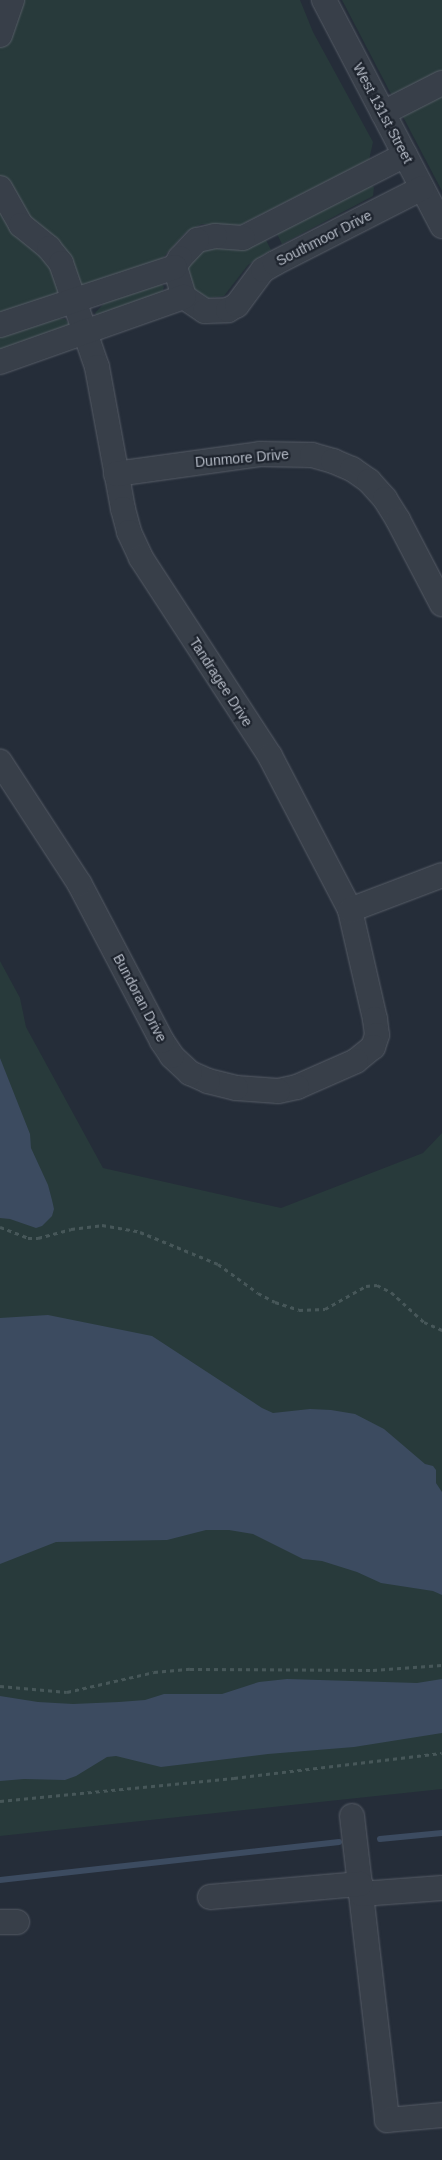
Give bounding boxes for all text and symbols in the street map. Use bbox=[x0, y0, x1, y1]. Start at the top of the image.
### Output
street label: West 131st Street bbox=[350, 60, 416, 166]
street label: Southmoor Drive bbox=[273, 207, 375, 269]
street label: Dunmore Drive bbox=[194, 446, 290, 470]
street label: Tandragee Drive bbox=[186, 634, 256, 730]
street label: Bundoran Drive bbox=[110, 951, 170, 1045]

